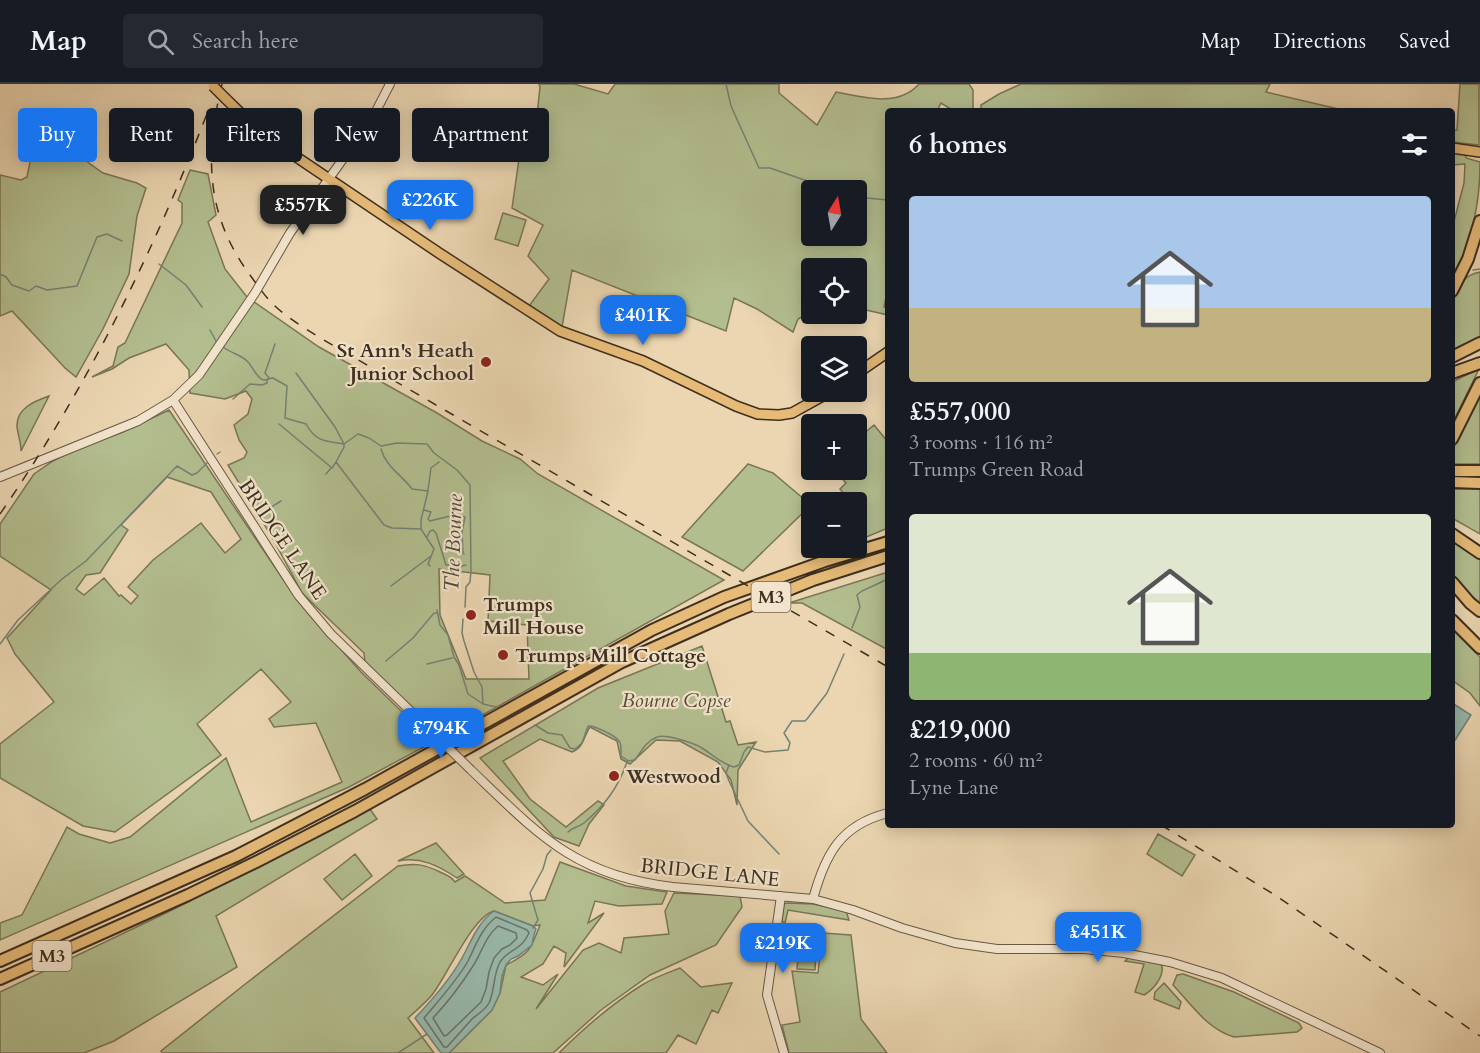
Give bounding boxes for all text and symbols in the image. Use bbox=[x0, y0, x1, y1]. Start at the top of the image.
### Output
search box bbox=[123, 14, 543, 68]
text: Map bbox=[30, 22, 87, 60]
icon: search bbox=[144, 25, 177, 58]
text: Search here bbox=[192, 26, 299, 56]
text: Map bbox=[1200, 27, 1240, 56]
text: Directions bbox=[1273, 27, 1366, 56]
text: Saved bbox=[1399, 27, 1450, 56]
chip: Buy bbox=[18, 108, 97, 162]
chip: Rent bbox=[109, 108, 194, 162]
chip: Filters bbox=[206, 108, 302, 162]
chip: New bbox=[314, 108, 400, 162]
chip: Apartment bbox=[412, 108, 549, 162]
text: 6 homes bbox=[909, 127, 1007, 162]
icon: filters bbox=[1398, 128, 1431, 161]
pin: £226K bbox=[388, 180, 472, 231]
north arrow bbox=[801, 180, 867, 246]
map controls bbox=[801, 180, 867, 558]
pin: £557K bbox=[261, 185, 345, 236]
text: £226K bbox=[401, 186, 459, 213]
text: £557K bbox=[274, 191, 332, 218]
icon: home bbox=[1116, 235, 1224, 343]
button: locate bbox=[801, 258, 867, 324]
pin: £401K bbox=[601, 295, 685, 346]
text: £401K bbox=[614, 301, 672, 328]
button: layers bbox=[801, 336, 867, 402]
place label: St Ann's Heath Junior School bbox=[337, 337, 475, 387]
marker: St Ann's Heath Junior School bbox=[479, 355, 493, 369]
text: £557,000 bbox=[909, 394, 1011, 429]
button: + bbox=[801, 414, 867, 480]
text: 3 rooms · 116 m² bbox=[909, 429, 1053, 456]
text: Trumps Green Road bbox=[909, 456, 1084, 483]
street label: BRIDGE LANE bbox=[232, 474, 333, 605]
button: − bbox=[801, 492, 867, 558]
water label: The Bourne bbox=[437, 493, 470, 592]
icon: home bbox=[1116, 553, 1224, 661]
road number: M3 bbox=[752, 582, 790, 612]
place label: Trumps Mill House bbox=[483, 591, 584, 641]
marker: Trumps Mill House bbox=[464, 608, 478, 622]
place label: Trumps Mill Cottage bbox=[515, 642, 706, 669]
marker: Trumps Mill Cottage bbox=[496, 648, 510, 662]
park label: Bourne Copse bbox=[621, 687, 731, 714]
pin: £794K bbox=[399, 708, 483, 759]
text: £219,000 bbox=[909, 712, 1011, 747]
text: £794K bbox=[412, 714, 470, 741]
text: 2 rooms · 60 m² bbox=[909, 747, 1042, 774]
place label: Westwood bbox=[625, 763, 721, 790]
marker: Westwood bbox=[607, 769, 621, 783]
text: Lyne Lane bbox=[909, 774, 999, 801]
street label: BRIDGE LANE bbox=[639, 852, 781, 893]
pin: £451K bbox=[1056, 912, 1140, 963]
text: £451K bbox=[1069, 918, 1127, 945]
pin: £219K bbox=[741, 923, 825, 974]
text: £219K bbox=[754, 929, 812, 956]
road number: M3 bbox=[32, 941, 72, 971]

